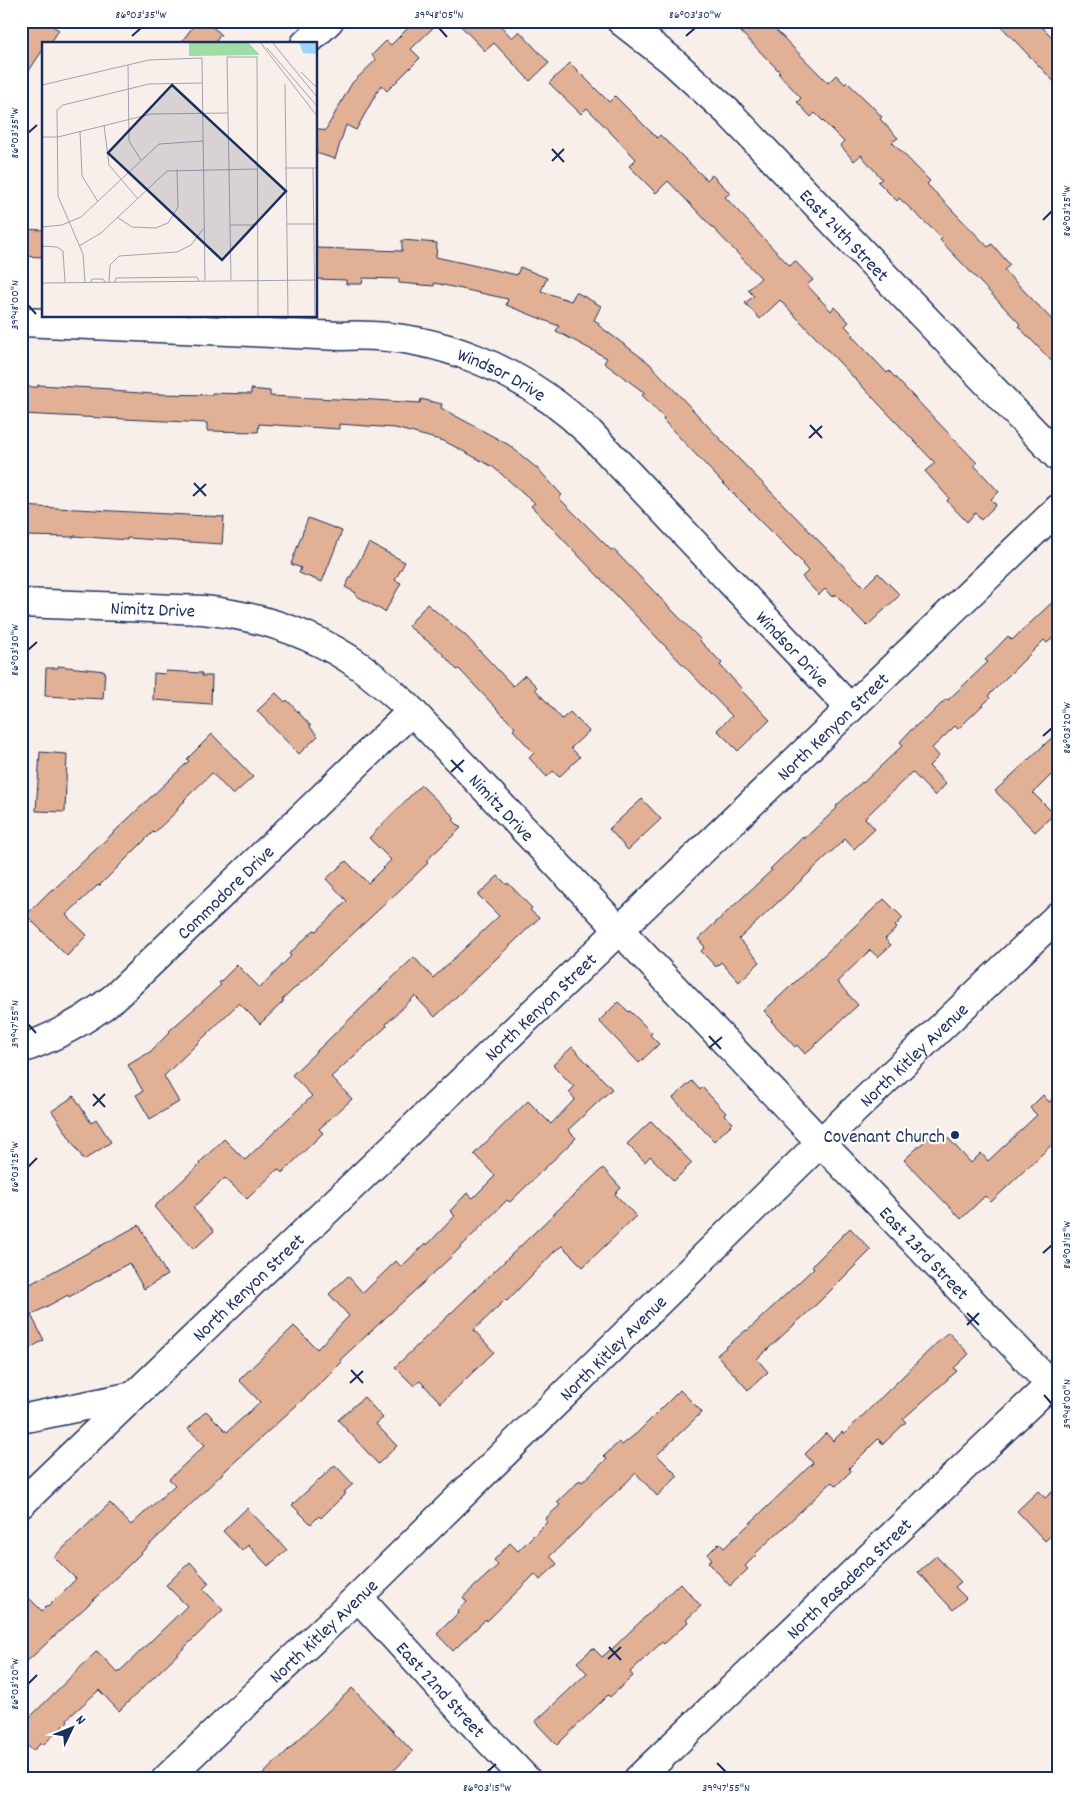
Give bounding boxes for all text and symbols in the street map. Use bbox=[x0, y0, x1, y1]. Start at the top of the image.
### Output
text: 86°03'35"W bbox=[116, 7, 167, 24]
text: 39°48'05"N bbox=[414, 7, 464, 24]
text: 86°03'30"W bbox=[669, 7, 721, 24]
inset map bbox=[42, 42, 318, 318]
text: 86°03'35"W bbox=[7, 107, 24, 158]
street label: East 24th Street bbox=[792, 184, 894, 289]
text: 86°03'25"W bbox=[1059, 186, 1076, 236]
text: 39°48'00"N bbox=[7, 280, 24, 330]
street label: Windsor Drive bbox=[453, 343, 550, 410]
street label: Nimitz Drive bbox=[110, 596, 196, 627]
street label: Windsor Drive bbox=[748, 606, 834, 695]
text: 86°03'30"W bbox=[7, 624, 24, 676]
street label: North Kenyon Street bbox=[772, 668, 897, 789]
text: 86°03'20"W bbox=[1059, 702, 1076, 754]
street label: Nimitz Drive bbox=[461, 769, 539, 849]
street label: Commodore Drive bbox=[172, 840, 282, 948]
street label: North Kenyon Street bbox=[480, 948, 604, 1069]
street label: North Kitley Avenue bbox=[855, 998, 976, 1115]
text: 39°47'55"N bbox=[7, 1000, 24, 1048]
place label: Covenant Church bbox=[823, 1125, 945, 1152]
marker: Covenant Church bbox=[949, 1129, 961, 1141]
text: 86°03'25"W bbox=[7, 1142, 24, 1192]
street label: East 23rd Street bbox=[871, 1202, 974, 1308]
text: 86°03'15"W bbox=[1059, 1221, 1076, 1269]
street label: North Kenyon Street bbox=[188, 1229, 312, 1350]
street label: North Kitley Avenue bbox=[555, 1291, 675, 1409]
text: 39°48'00"N bbox=[1059, 1379, 1076, 1429]
street label: North Pasadena Street bbox=[782, 1513, 920, 1647]
street label: North Kitley Avenue bbox=[265, 1574, 386, 1691]
street label: East 22nd Street bbox=[388, 1637, 490, 1745]
text: 86°03'20"W bbox=[7, 1658, 24, 1710]
north arrow bbox=[48, 1702, 98, 1752]
text: N bbox=[70, 1711, 90, 1730]
text: 86°03'15"W bbox=[463, 1780, 511, 1797]
text: 39°47'55"N bbox=[702, 1780, 750, 1797]

